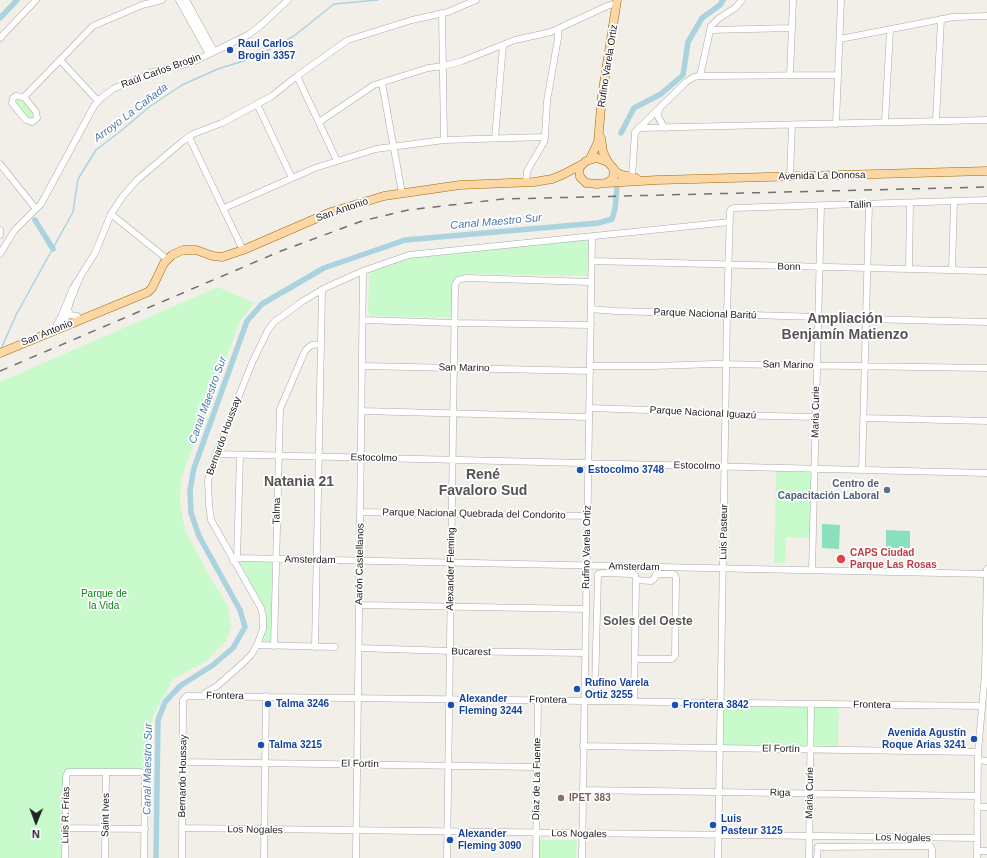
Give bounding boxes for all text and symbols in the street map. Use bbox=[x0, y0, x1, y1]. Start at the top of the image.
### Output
street label: Rufino Varela Ortiz bbox=[596, 24, 620, 108]
place label: Raul Carlos Brogin 3357 bbox=[238, 38, 295, 62]
marker: Raul Carlos Brogin 3357 bbox=[225, 45, 235, 55]
street label: Raúl Carlos Brogin bbox=[120, 51, 202, 91]
water label: Arroyo La Cañada bbox=[91, 81, 171, 145]
street label: Avenida La Donosa bbox=[778, 169, 866, 183]
street label: San Antonio bbox=[314, 195, 370, 225]
street label: Tallin bbox=[848, 199, 872, 211]
water label: Canal Maestro Sur bbox=[450, 211, 542, 233]
street label: Bonn bbox=[777, 261, 801, 273]
street label: Parque Nacional Baritú bbox=[653, 306, 757, 322]
district label: Ampliación Benjamín Matienzo bbox=[782, 311, 908, 344]
street label: San Antonio bbox=[19, 317, 75, 349]
water label: Canal Maestro Sur bbox=[186, 355, 230, 445]
street label: San Marino bbox=[762, 359, 814, 371]
street label: San Marino bbox=[438, 362, 490, 374]
street label: Maria Curie bbox=[810, 386, 822, 438]
street label: Bernardo Houssay bbox=[204, 395, 244, 477]
street label: Parque Nacional Iguazú bbox=[649, 404, 757, 422]
street label: Estocolmo bbox=[351, 452, 397, 464]
street label: Estocolmo bbox=[674, 460, 720, 472]
place label: Estocolmo 3748 bbox=[588, 464, 664, 476]
marker: Estocolmo 3748 bbox=[575, 465, 585, 475]
district label: René Favaloro Sud bbox=[439, 467, 527, 500]
district label: Natania 21 bbox=[264, 474, 334, 490]
place label: Centro de Capacitación Laboral bbox=[778, 478, 879, 502]
marker: Centro de Capacitación Laboral bbox=[882, 485, 892, 495]
street label: Talma bbox=[271, 498, 283, 524]
street label: Luis Pasteur bbox=[718, 504, 730, 560]
street label: Rufino Varela Ortiz bbox=[580, 505, 594, 589]
street label: Parque Nacional Quebrada del Condorito bbox=[382, 506, 566, 522]
street label: Aarón Castellanos bbox=[353, 523, 367, 605]
street label: Alexander Fleming bbox=[444, 527, 458, 611]
place label: CAPS Ciudad Parque Las Rosas bbox=[850, 547, 937, 570]
marker: CAPS Ciudad Parque Las Rosas bbox=[835, 553, 847, 565]
street label: Amsterdam bbox=[284, 554, 336, 566]
street label: Amsterdam bbox=[608, 561, 660, 573]
park label: Parque de la Vida bbox=[81, 588, 127, 612]
district label: Soles del Oeste bbox=[603, 615, 693, 629]
street label: Bucarest bbox=[451, 646, 491, 658]
place label: Rufino Varela Ortiz 3255 bbox=[585, 677, 649, 700]
marker: Rufino Varela Ortiz 3255 bbox=[572, 684, 582, 694]
street label: Frontera bbox=[206, 690, 244, 702]
place label: Alexander Fleming 3244 bbox=[459, 693, 522, 716]
street label: Frontera bbox=[529, 694, 567, 706]
place label: Talma 3246 bbox=[276, 698, 329, 710]
marker: Talma 3246 bbox=[263, 699, 273, 709]
place label: Frontera 3842 bbox=[683, 699, 749, 711]
street label: Frontera bbox=[853, 699, 891, 711]
marker: Alexander Fleming 3244 bbox=[446, 700, 456, 710]
marker: Frontera 3842 bbox=[670, 700, 680, 710]
water label: Canal Maestro Sur bbox=[141, 723, 155, 815]
place label: Avenida Agustín Roque Arias 3241 bbox=[882, 727, 966, 750]
street label: Bernardo Houssay bbox=[176, 734, 190, 818]
marker: Avenida Agustín Roque Arias 3241 bbox=[969, 734, 979, 744]
street label: Díaz de La Fuente bbox=[530, 738, 544, 820]
place label: Talma 3215 bbox=[269, 739, 322, 751]
marker: Talma 3215 bbox=[256, 740, 266, 750]
street label: El Fortín bbox=[762, 743, 800, 755]
street label: El Fortín bbox=[341, 758, 379, 770]
street label: Maria Curie bbox=[804, 767, 816, 819]
street label: Luis R. Frías bbox=[60, 787, 72, 843]
street label: Riga bbox=[770, 787, 790, 799]
place label: IPET 383 bbox=[569, 792, 611, 804]
street label: Saint Ives bbox=[100, 793, 112, 837]
marker: IPET 383 bbox=[556, 793, 566, 803]
north arrow bbox=[16, 802, 56, 842]
place label: Luis Pasteur 3125 bbox=[721, 813, 783, 836]
marker: Luis Pasteur 3125 bbox=[708, 820, 718, 830]
street label: Los Nogales bbox=[227, 824, 283, 836]
text: N bbox=[32, 828, 40, 840]
place label: Alexander Fleming 3090 bbox=[458, 828, 521, 852]
street label: Los Nogales bbox=[551, 828, 607, 840]
street label: Los Nogales bbox=[875, 832, 931, 844]
marker: Alexander Fleming 3090 bbox=[445, 835, 455, 845]

